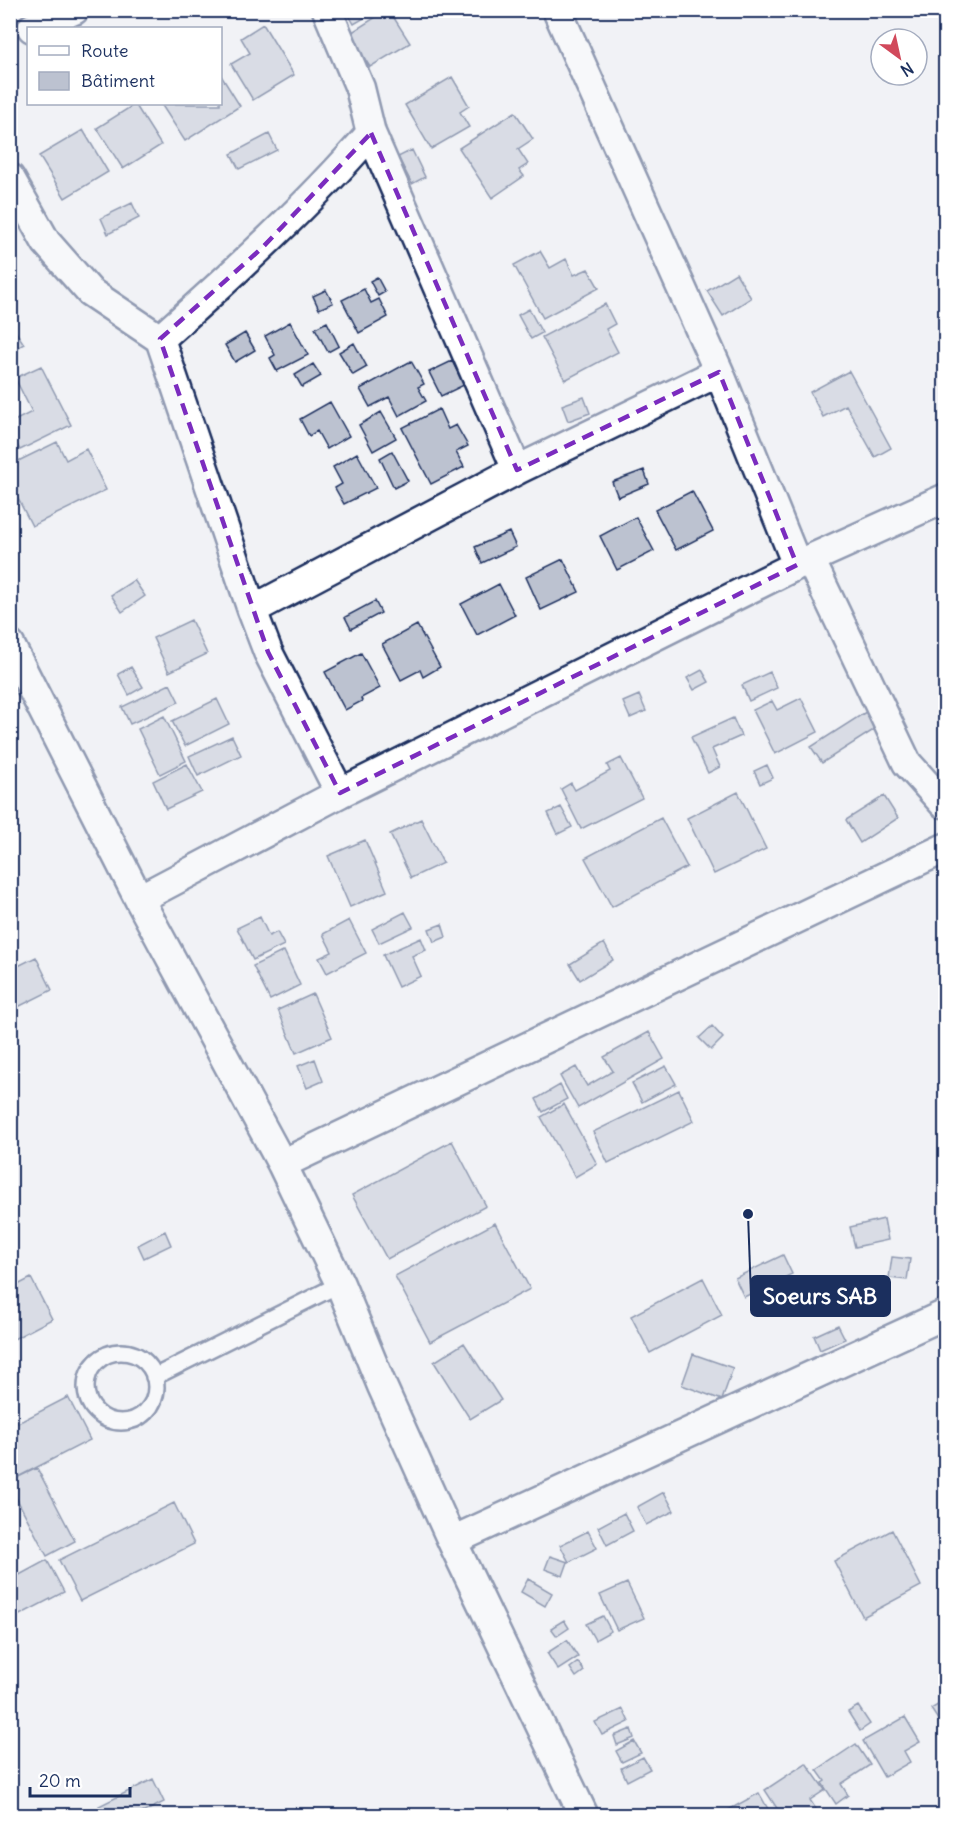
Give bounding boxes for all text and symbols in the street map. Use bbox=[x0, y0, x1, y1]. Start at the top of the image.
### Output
legend bbox=[27, 27, 222, 105]
north arrow bbox=[869, 27, 929, 87]
text: Route bbox=[81, 39, 129, 62]
text: N bbox=[897, 58, 917, 81]
text: Bâtiment bbox=[81, 69, 155, 92]
callout: Soeurs SAB bbox=[751, 1276, 890, 1316]
text: Soeurs SAB bbox=[763, 1282, 877, 1310]
scale bar bbox=[30, 1760, 130, 1798]
text: 20 m bbox=[39, 1769, 81, 1792]

